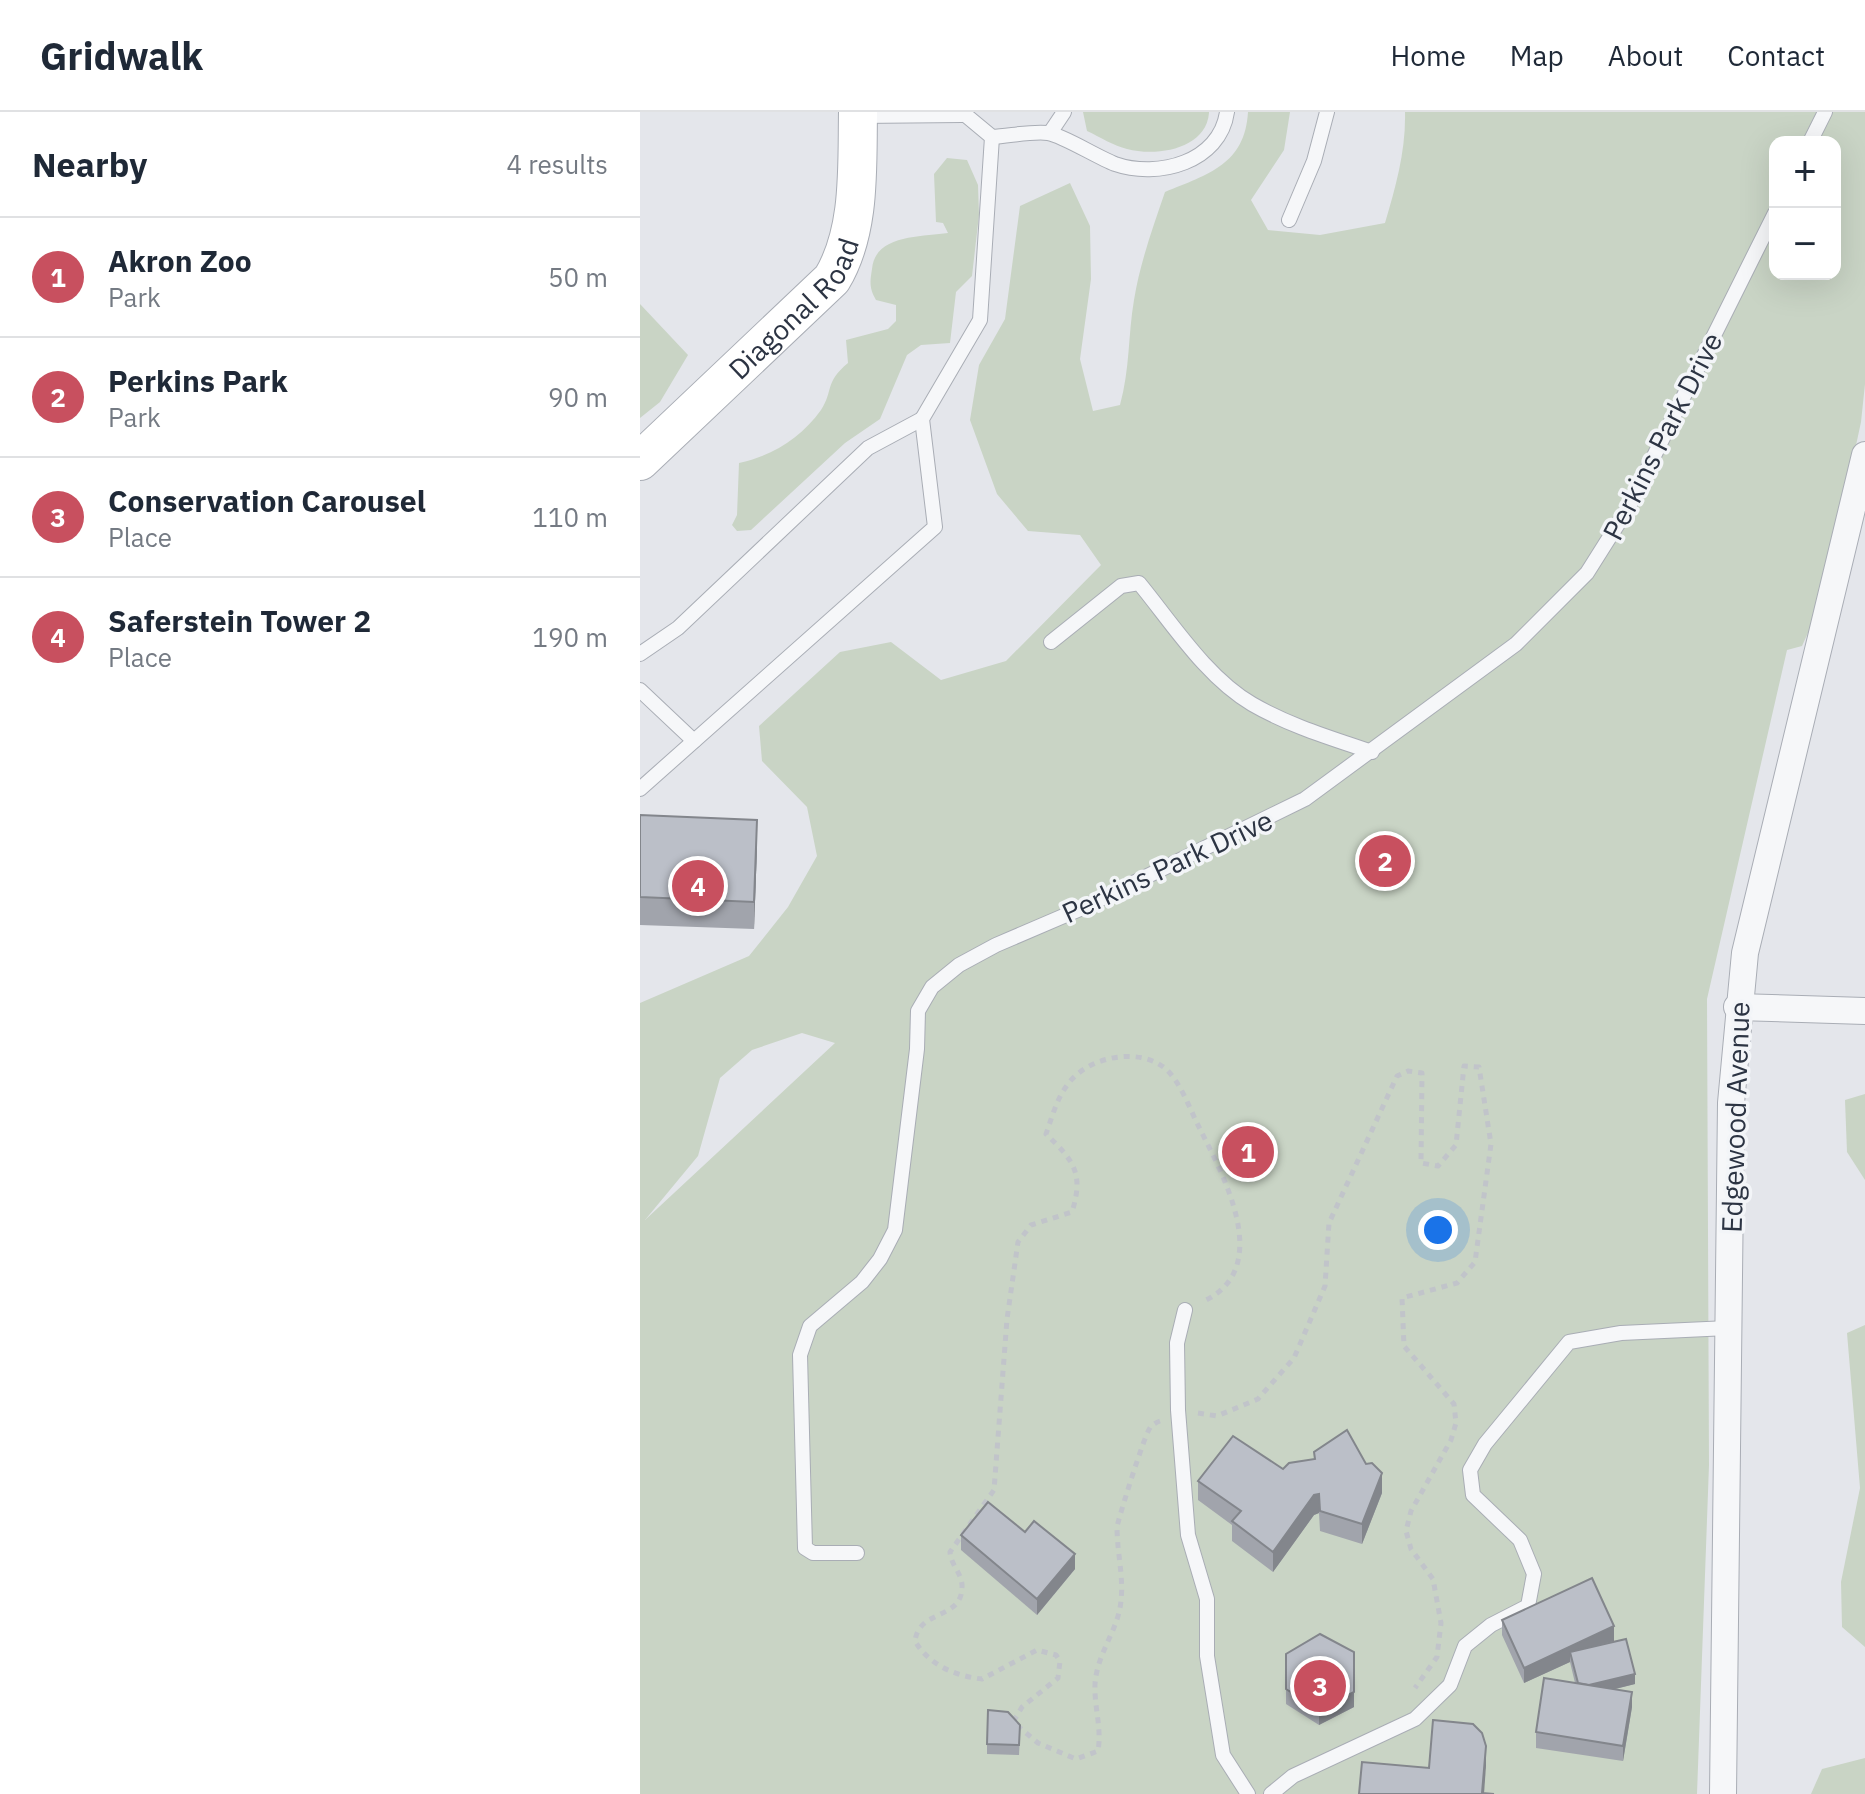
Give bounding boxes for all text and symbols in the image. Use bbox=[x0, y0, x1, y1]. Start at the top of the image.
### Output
text: Gridwalk bbox=[40, 31, 203, 80]
text: Home bbox=[1390, 37, 1466, 74]
text: Map bbox=[1510, 37, 1564, 74]
text: About bbox=[1608, 37, 1683, 74]
text: Contact bbox=[1727, 37, 1825, 74]
map controls bbox=[1769, 136, 1841, 280]
button: + bbox=[1769, 136, 1841, 208]
text: Nearby bbox=[32, 142, 147, 186]
text: 4 results bbox=[506, 147, 608, 181]
button: − bbox=[1769, 208, 1841, 280]
street label: Diagonal Road bbox=[720, 233, 866, 387]
text: Akron Zoo bbox=[108, 241, 252, 280]
text: 1 bbox=[50, 260, 66, 294]
text: 50 m bbox=[548, 260, 608, 294]
text: Park bbox=[108, 280, 161, 314]
street label: Perkins Park Drive bbox=[1594, 326, 1730, 546]
text: Perkins Park bbox=[108, 361, 288, 400]
text: 2 bbox=[50, 380, 66, 414]
text: 90 m bbox=[548, 380, 608, 414]
text: Park bbox=[108, 400, 161, 434]
text: Conservation Carousel bbox=[108, 481, 426, 520]
text: 3 bbox=[50, 500, 66, 534]
text: 110 m bbox=[532, 500, 608, 534]
text: Place bbox=[108, 520, 172, 554]
text: Saferstein Tower 2 bbox=[108, 601, 371, 640]
text: 4 bbox=[50, 620, 66, 654]
text: 190 m bbox=[532, 620, 608, 654]
text: Place bbox=[108, 640, 172, 674]
street label: Perkins Park Drive bbox=[1056, 801, 1278, 931]
pin: 2 bbox=[1359, 831, 1411, 891]
pin: 4 bbox=[672, 856, 724, 916]
street label: Edgewood Avenue bbox=[1712, 1001, 1758, 1233]
pin: 1 bbox=[1222, 1122, 1274, 1182]
your location bbox=[1418, 1210, 1458, 1250]
pin: 3 bbox=[1294, 1656, 1346, 1716]

